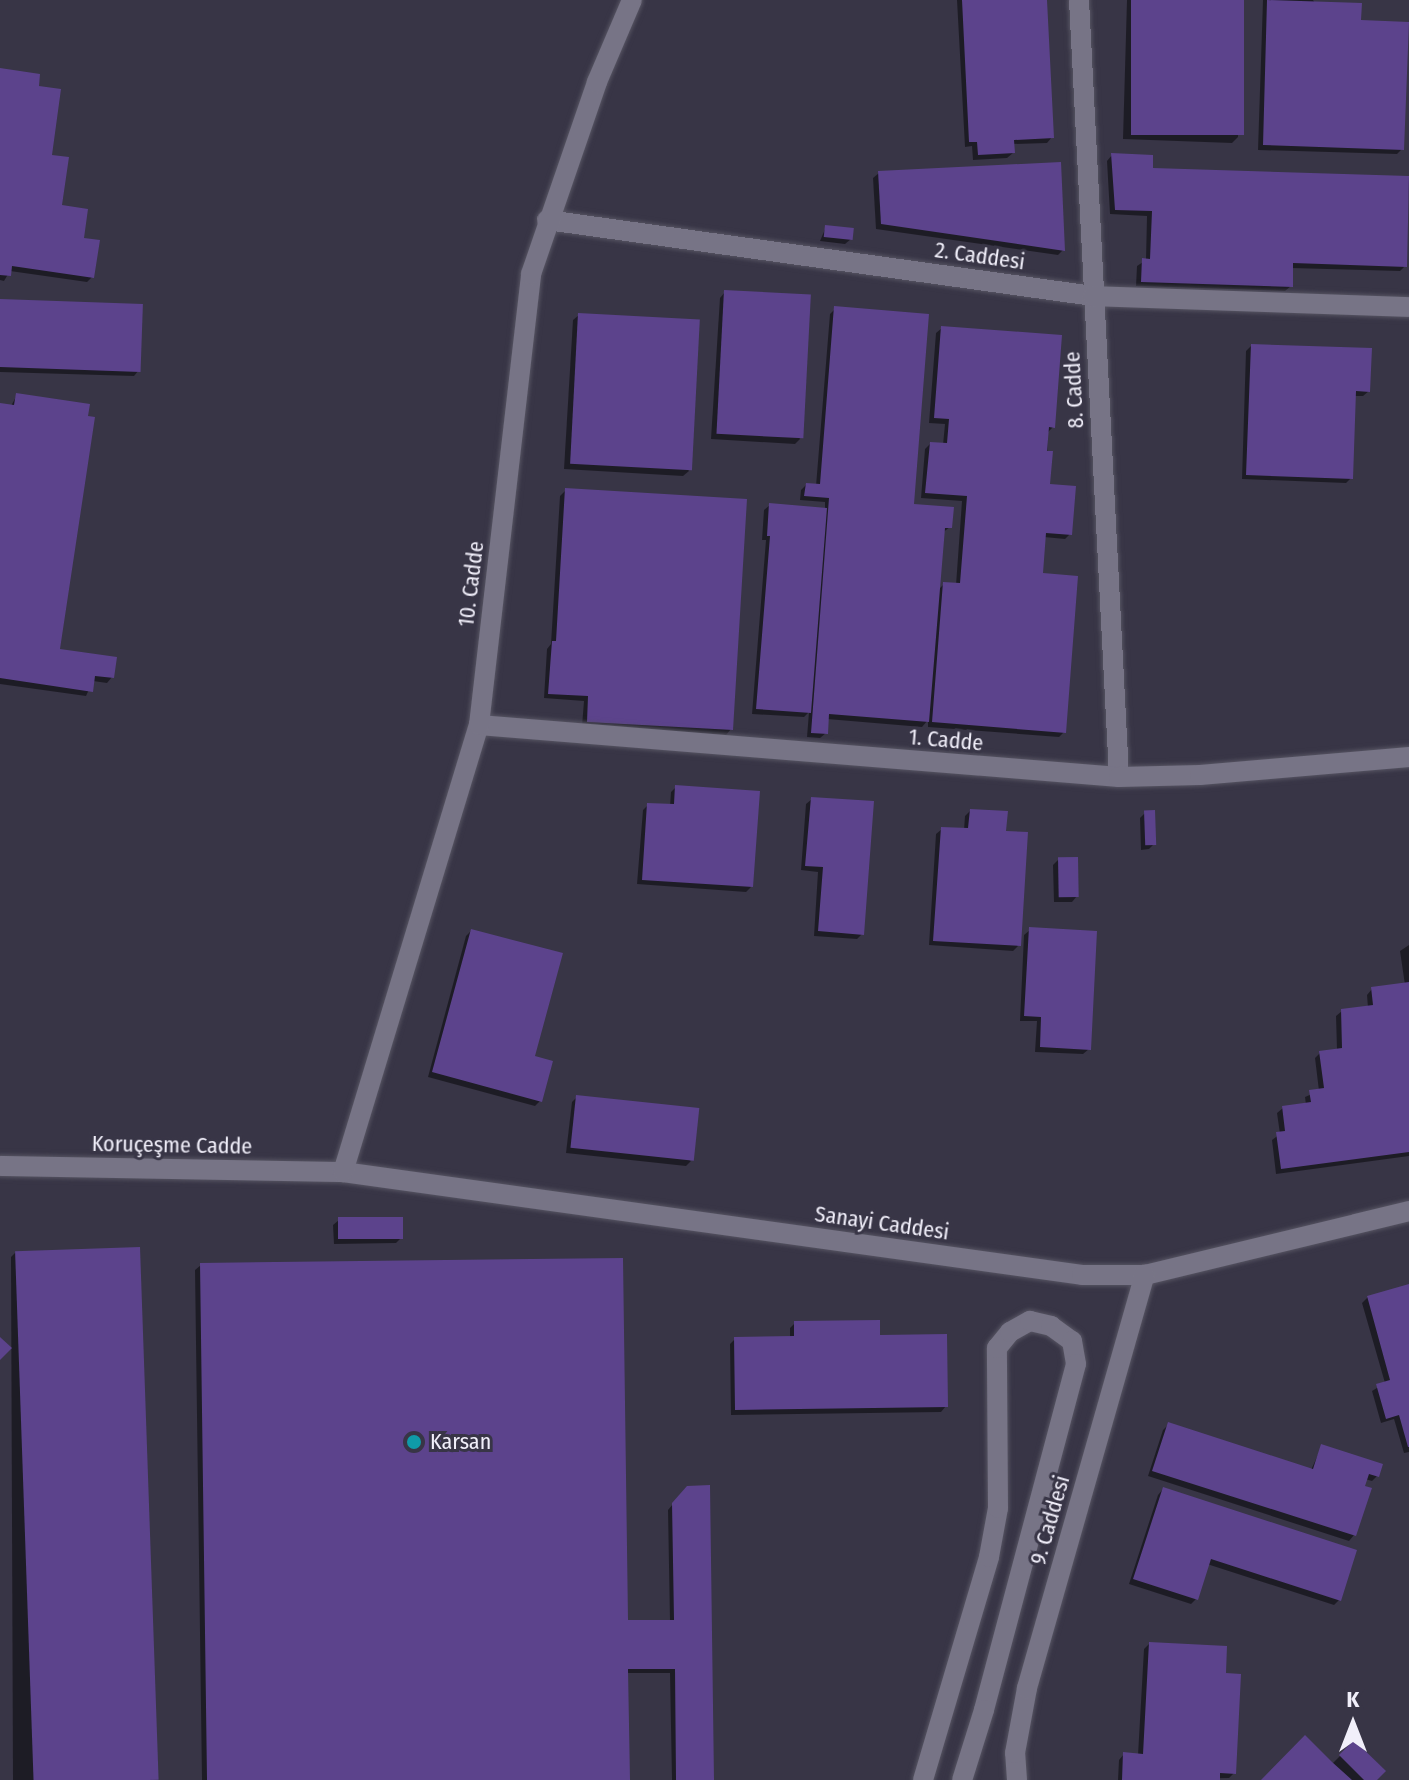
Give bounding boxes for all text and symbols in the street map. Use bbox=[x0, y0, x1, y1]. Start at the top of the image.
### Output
street label: 2. Caddesi bbox=[933, 237, 1027, 275]
street label: 8. Cadde bbox=[1059, 351, 1089, 429]
street label: 10. Cadde bbox=[453, 540, 489, 628]
street label: 1. Cadde bbox=[908, 724, 984, 756]
street label: Koruçeşme Cadde bbox=[92, 1130, 252, 1160]
street label: Sanayi Caddesi bbox=[813, 1201, 951, 1245]
place label: Karsan bbox=[430, 1429, 491, 1455]
marker: Karsan bbox=[405, 1433, 423, 1451]
street label: 9. Caddesi bbox=[1025, 1472, 1075, 1568]
north arrow bbox=[1313, 1684, 1393, 1764]
text: K bbox=[1347, 1686, 1359, 1713]

